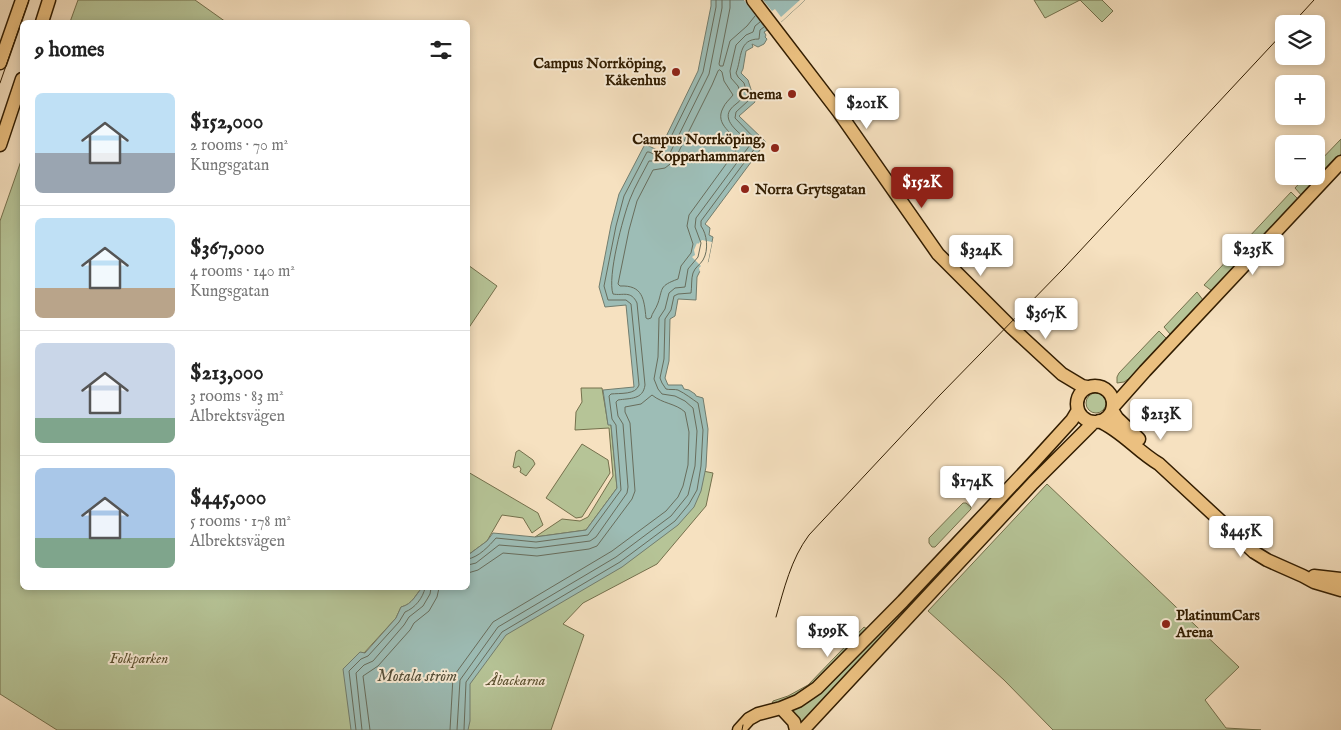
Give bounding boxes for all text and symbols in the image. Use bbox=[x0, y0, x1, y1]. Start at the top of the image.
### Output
map controls bbox=[1275, 15, 1325, 185]
button: layers bbox=[1275, 15, 1325, 65]
icon: filters bbox=[427, 36, 455, 64]
text: 9 homes bbox=[35, 37, 104, 64]
place label: Campus Norrköping, Kåkenhus bbox=[533, 54, 667, 90]
marker: Campus Norrköping, Kåkenhus bbox=[670, 66, 682, 78]
button: + bbox=[1275, 75, 1325, 125]
place label: Cnema bbox=[738, 85, 783, 104]
marker: Cnema bbox=[786, 88, 798, 100]
pin: $201K bbox=[832, 88, 902, 130]
text: $201K bbox=[846, 94, 888, 114]
text: $152,000 bbox=[190, 109, 263, 136]
icon: home bbox=[75, 113, 135, 173]
place label: Campus Norrköping, Kopparhammaren bbox=[632, 130, 765, 166]
button: − bbox=[1275, 135, 1325, 185]
text: 2 rooms · 70 m² bbox=[190, 136, 288, 156]
marker: Campus Norrköping, Kopparhammaren bbox=[769, 142, 781, 154]
text: Kungsgatan bbox=[190, 156, 269, 176]
pin: $152K bbox=[887, 166, 957, 209]
text: $152K bbox=[902, 173, 942, 193]
place label: Norra Grytsgatan bbox=[754, 180, 866, 199]
marker: Norra Grytsgatan bbox=[739, 183, 751, 195]
pin: $324K bbox=[946, 234, 1016, 277]
pin: $235K bbox=[1218, 234, 1288, 276]
text: $367,000 bbox=[190, 235, 265, 262]
icon: home bbox=[75, 238, 135, 298]
text: $235K bbox=[1233, 240, 1273, 260]
text: $324K bbox=[960, 241, 1002, 261]
text: 4 rooms · 140 m² bbox=[190, 262, 295, 282]
text: Kungsgatan bbox=[190, 282, 269, 302]
pin: $367K bbox=[1011, 298, 1081, 340]
text: $367K bbox=[1026, 304, 1066, 324]
text: $213,000 bbox=[190, 360, 264, 387]
icon: home bbox=[75, 363, 135, 423]
text: 3 rooms · 83 m² bbox=[190, 387, 284, 407]
pin: $213K bbox=[1126, 398, 1196, 441]
text: $213K bbox=[1141, 405, 1181, 425]
text: Albrektsvägen bbox=[190, 407, 285, 427]
pin: $174K bbox=[937, 466, 1007, 508]
text: $174K bbox=[951, 472, 993, 492]
text: $445,000 bbox=[190, 485, 266, 512]
icon: home bbox=[75, 488, 135, 548]
text: 5 rooms · 178 m² bbox=[190, 512, 291, 532]
pin: $445K bbox=[1206, 516, 1276, 558]
text: $445K bbox=[1220, 522, 1262, 542]
text: Albrektsvägen bbox=[190, 532, 285, 552]
place label: PlatinumCars Arena bbox=[1175, 606, 1260, 642]
pin: $199K bbox=[793, 616, 863, 658]
marker: PlatinumCars Arena bbox=[1160, 618, 1172, 630]
text: $199K bbox=[808, 622, 848, 642]
park label: Folkparken bbox=[110, 649, 168, 668]
water label: Motala ström bbox=[377, 667, 457, 687]
park label: Åbackarna bbox=[485, 671, 546, 690]

